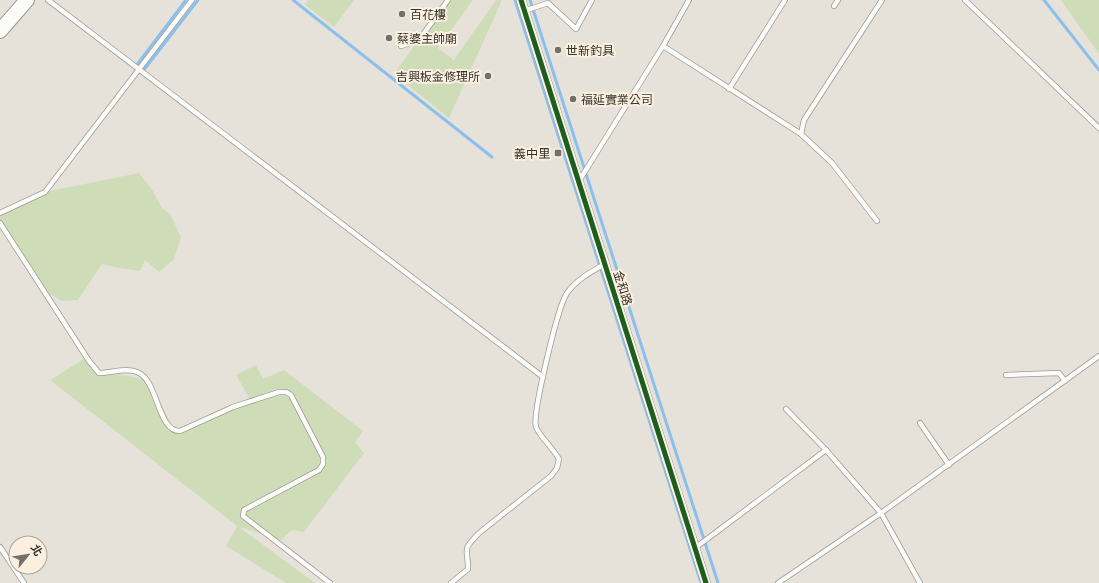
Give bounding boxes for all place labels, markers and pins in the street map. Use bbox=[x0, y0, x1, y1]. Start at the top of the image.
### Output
place label: 百花樓 bbox=[410, 6, 446, 23]
marker: 百花樓 bbox=[397, 9, 407, 19]
place label: 蔡婆主帥廟 bbox=[397, 30, 457, 47]
marker: 蔡婆主帥廟 bbox=[384, 33, 394, 43]
place label: 世新釣具 bbox=[566, 42, 614, 59]
marker: 世新釣具 bbox=[553, 45, 563, 55]
place label: 吉興板金修理所 bbox=[396, 68, 480, 85]
marker: 吉興板金修理所 bbox=[483, 71, 493, 81]
place label: 福延實業公司 bbox=[581, 91, 653, 108]
marker: 福延實業公司 bbox=[568, 94, 578, 104]
place label: 義中里 bbox=[514, 145, 550, 162]
marker: 義中里 bbox=[553, 148, 563, 158]

